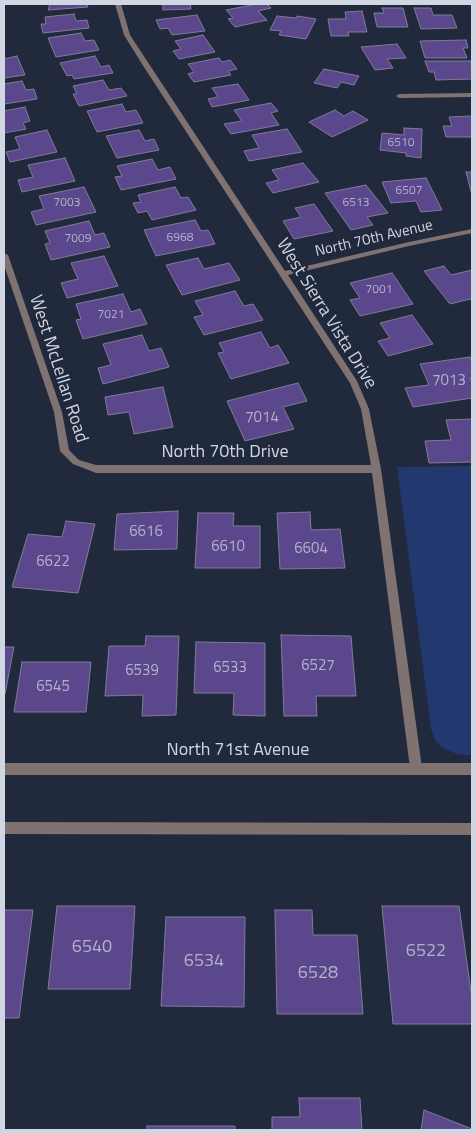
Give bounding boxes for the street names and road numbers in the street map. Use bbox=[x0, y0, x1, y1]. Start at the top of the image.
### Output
street label: North 70th Avenue bbox=[313, 217, 435, 261]
street label: West Sierra Vista Drive bbox=[271, 235, 381, 393]
street label: West McLellan Road bbox=[24, 293, 92, 445]
street label: North 70th Drive bbox=[161, 442, 289, 464]
street label: North 71st Avenue bbox=[167, 740, 309, 762]

